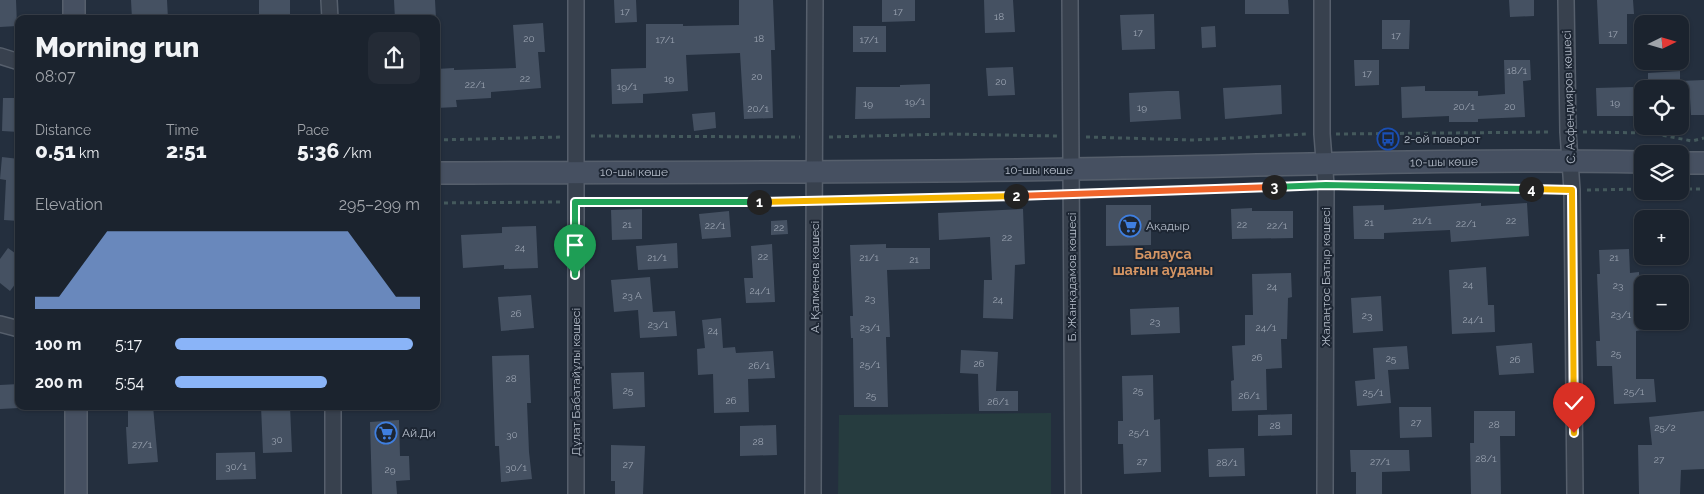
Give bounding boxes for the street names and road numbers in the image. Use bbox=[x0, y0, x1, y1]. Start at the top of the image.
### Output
street label: С. Асфендияров көшесі bbox=[1560, 30, 1578, 164]
street label: 10-шы көше bbox=[1410, 154, 1478, 170]
street label: 10-шы көше bbox=[1005, 163, 1073, 177]
street label: 10-шы көше bbox=[600, 165, 668, 179]
street label: Жалаңтос Батыр көшесі bbox=[1319, 207, 1333, 347]
street label: Б. Жанқадамов көшесі bbox=[1065, 213, 1079, 341]
street label: А. Қалменов көшесі bbox=[808, 221, 822, 333]
street label: Дұлат Бабатайұлы көшесі bbox=[569, 308, 583, 456]

